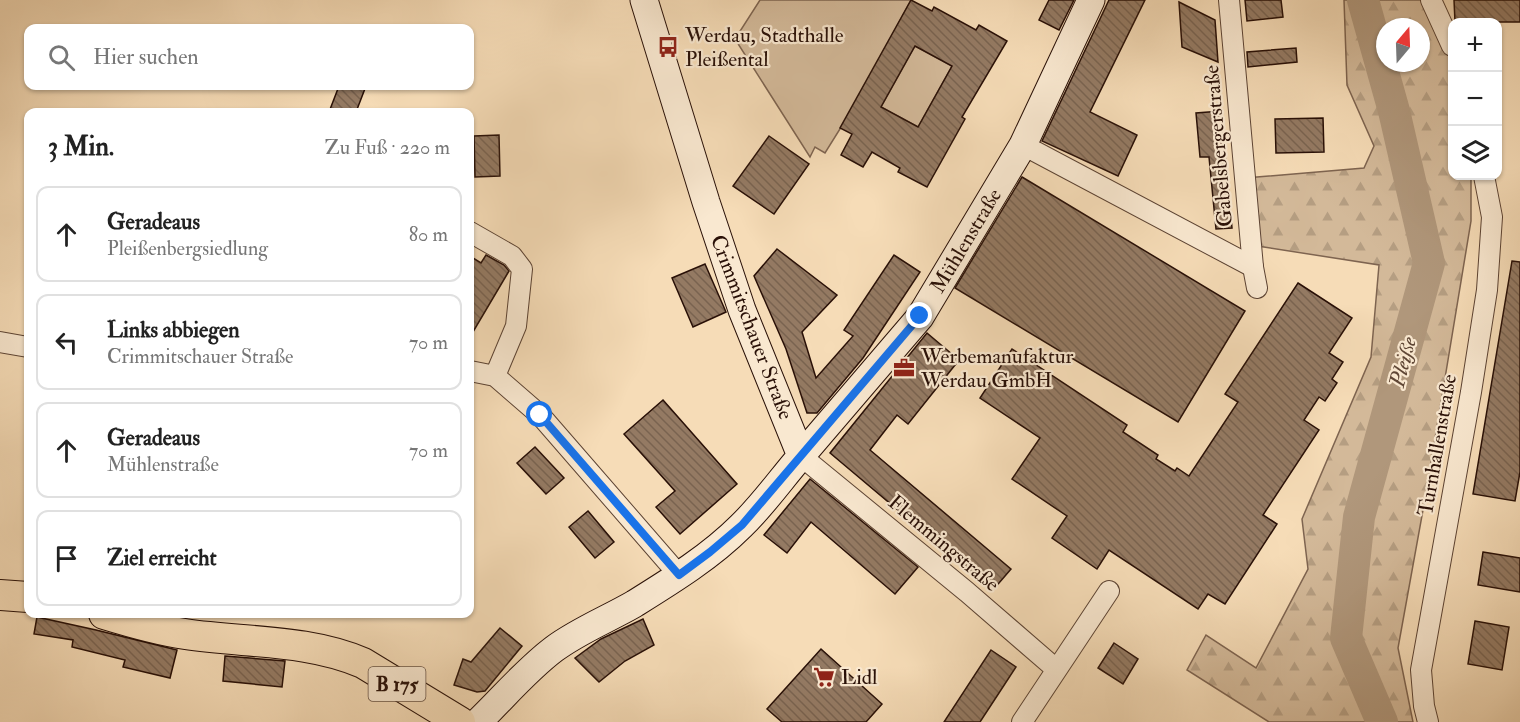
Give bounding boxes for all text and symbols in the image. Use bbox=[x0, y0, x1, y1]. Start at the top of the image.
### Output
north arrow bbox=[1376, 18, 1430, 72]
map controls bbox=[1448, 18, 1502, 180]
button: + bbox=[1448, 18, 1502, 72]
place label: Werdau, Stadthalle Pleißental bbox=[684, 22, 844, 73]
search box bbox=[24, 24, 474, 90]
bus stop icon: Werdau, Stadthalle Pleißental bbox=[656, 35, 680, 59]
icon: search bbox=[45, 41, 78, 74]
text: Hier suchen bbox=[93, 43, 199, 71]
street label: Gabelsbergerstraße bbox=[1198, 64, 1239, 228]
button: − bbox=[1448, 72, 1502, 126]
button: layers bbox=[1448, 126, 1502, 180]
text: 3 Min. bbox=[48, 131, 114, 163]
text: Zu Fuß · 220 m bbox=[325, 135, 450, 160]
street label: Mühlenstraße bbox=[924, 183, 1008, 298]
text: Geradeaus bbox=[107, 208, 200, 236]
icon: ahead bbox=[50, 218, 83, 251]
text: 80 m bbox=[409, 222, 448, 247]
street label: Crimmitschauer Straße bbox=[704, 231, 799, 424]
text: Pleißenbergsiedlung bbox=[107, 236, 268, 261]
route end bbox=[906, 302, 932, 328]
text: Links abbiegen bbox=[107, 316, 240, 344]
icon: left bbox=[50, 326, 83, 359]
text: 70 m bbox=[409, 330, 448, 355]
water label: Pleiße bbox=[1383, 333, 1423, 391]
place label: Werbemanufaktur Werdau GmbH bbox=[920, 343, 1074, 394]
text: Crimmitschauer Straße bbox=[107, 344, 293, 369]
office icon: Werbemanufaktur Werdau GmbH bbox=[892, 356, 916, 380]
street label: Turnhallenstraße bbox=[1412, 372, 1463, 518]
route start bbox=[526, 401, 552, 427]
text: Geradeaus bbox=[107, 424, 200, 452]
icon: ahead bbox=[50, 434, 83, 467]
text: 70 m bbox=[409, 438, 448, 463]
text: Mühlenstraße bbox=[107, 452, 219, 477]
street label: Flemmingstraße bbox=[882, 489, 1005, 598]
icon: arrive bbox=[50, 542, 83, 575]
text: Ziel erreicht bbox=[107, 544, 217, 572]
place label: Lidl bbox=[841, 664, 878, 691]
supermarket icon: Lidl bbox=[812, 665, 836, 689]
road number: B 175 bbox=[368, 667, 426, 701]

